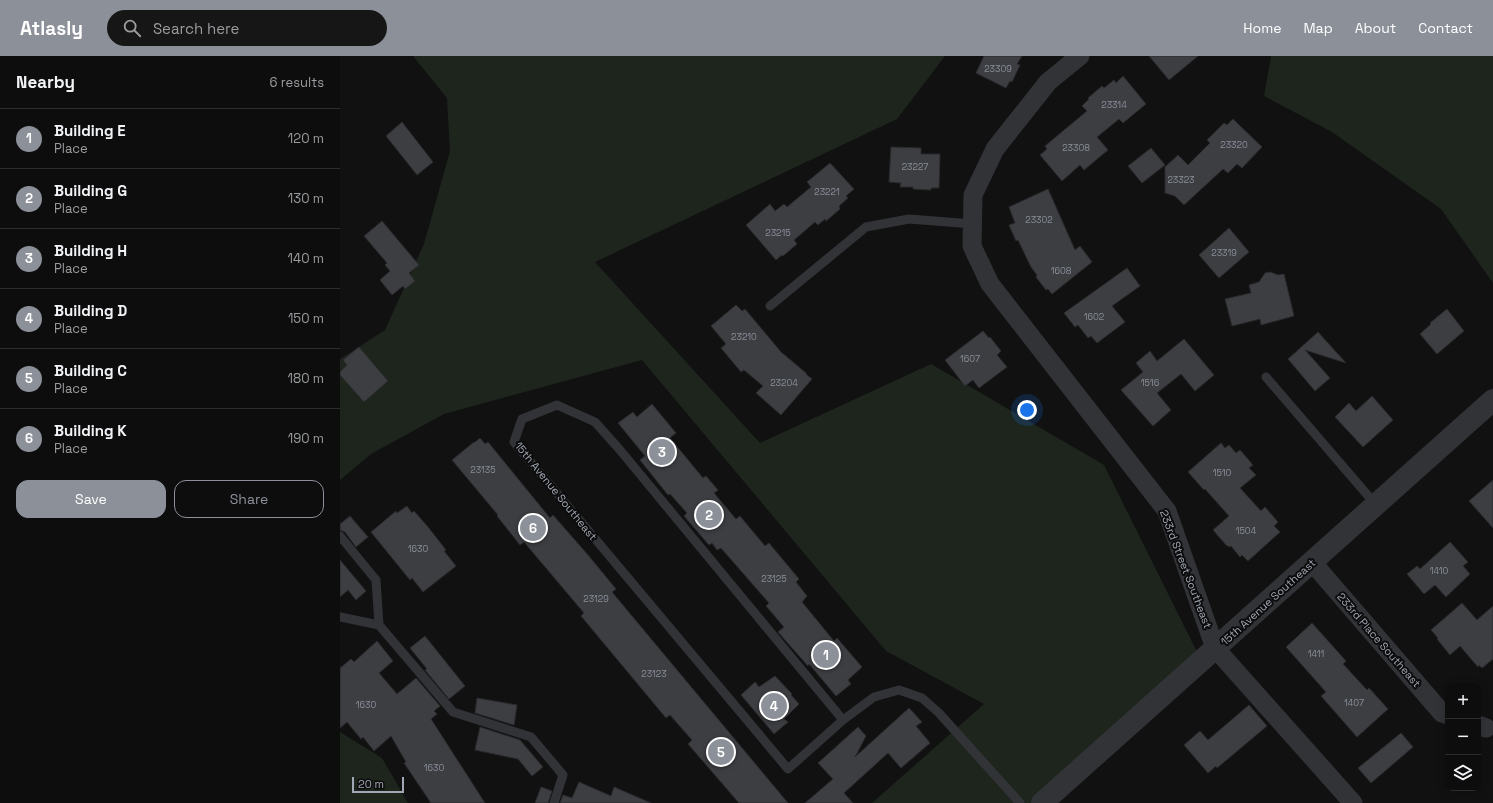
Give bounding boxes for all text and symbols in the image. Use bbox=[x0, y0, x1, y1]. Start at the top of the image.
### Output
search box bbox=[107, 10, 387, 46]
text: Atlasly bbox=[20, 16, 83, 41]
icon: search bbox=[121, 17, 143, 39]
text: Search here bbox=[153, 19, 239, 38]
text: Home bbox=[1243, 19, 1281, 37]
text: Map bbox=[1303, 19, 1333, 37]
text: About bbox=[1355, 19, 1396, 37]
text: Contact bbox=[1418, 19, 1473, 37]
house number: 23309 bbox=[984, 63, 1012, 75]
text: Nearby bbox=[16, 71, 75, 93]
text: 6 results bbox=[270, 74, 324, 91]
house number: 23314 bbox=[1101, 99, 1127, 111]
text: Building E bbox=[54, 121, 126, 140]
text: 1 bbox=[26, 130, 32, 147]
text: 120 m bbox=[288, 130, 324, 147]
house number: 23320 bbox=[1220, 139, 1248, 151]
text: Place bbox=[54, 140, 88, 157]
house number: 23308 bbox=[1062, 142, 1090, 154]
house number: 23227 bbox=[902, 161, 928, 173]
house number: 23323 bbox=[1167, 174, 1195, 186]
text: Building G bbox=[54, 181, 127, 200]
house number: 23221 bbox=[814, 186, 840, 198]
text: 2 bbox=[25, 190, 33, 207]
text: 130 m bbox=[288, 190, 324, 207]
text: Place bbox=[54, 200, 88, 217]
house number: 23302 bbox=[1025, 214, 1053, 226]
house number: 23215 bbox=[765, 227, 791, 239]
text: Building H bbox=[54, 241, 127, 260]
house number: 23319 bbox=[1211, 247, 1237, 259]
text: 3 bbox=[25, 250, 33, 267]
text: 140 m bbox=[288, 250, 324, 267]
text: Place bbox=[54, 260, 88, 277]
house number: 1608 bbox=[1051, 265, 1072, 277]
text: Building D bbox=[54, 301, 127, 320]
text: 4 bbox=[25, 310, 33, 327]
text: 150 m bbox=[288, 310, 324, 327]
house number: 1602 bbox=[1084, 311, 1104, 323]
text: Place bbox=[54, 320, 88, 337]
house number: 23210 bbox=[731, 331, 757, 343]
house number: 1607 bbox=[960, 353, 980, 365]
text: Building C bbox=[54, 361, 127, 380]
text: 5 bbox=[25, 370, 33, 387]
text: 180 m bbox=[288, 370, 324, 387]
house number: 23204 bbox=[770, 377, 798, 389]
house number: 1516 bbox=[1141, 377, 1160, 389]
text: Place bbox=[54, 380, 88, 397]
your location bbox=[1017, 400, 1037, 420]
text: Building K bbox=[54, 421, 127, 440]
text: 6 bbox=[25, 430, 33, 447]
text: 190 m bbox=[288, 430, 324, 447]
pin: 3 bbox=[649, 437, 675, 467]
street label: 15th Avenue Southeast bbox=[512, 439, 600, 543]
text: Place bbox=[54, 440, 88, 457]
house number: 23135 bbox=[470, 464, 496, 476]
house number: 1510 bbox=[1213, 467, 1232, 479]
button: Save bbox=[16, 480, 166, 518]
button: Share bbox=[174, 480, 324, 518]
pin: 2 bbox=[696, 500, 722, 530]
street label: 233rd Street Southeast bbox=[1157, 508, 1215, 630]
pin: 6 bbox=[520, 513, 546, 543]
house number: 1504 bbox=[1236, 525, 1257, 537]
house number: 1630 bbox=[408, 543, 428, 555]
street label: 15th Avenue Southeast bbox=[1218, 556, 1318, 648]
house number: 1410 bbox=[1430, 565, 1449, 577]
house number: 23125 bbox=[761, 573, 787, 585]
street label: 233rd Place Southeast bbox=[1334, 590, 1424, 690]
house number: 23129 bbox=[583, 593, 609, 605]
pin: 1 bbox=[813, 640, 839, 670]
house number: 1411 bbox=[1308, 648, 1325, 660]
house number: 23123 bbox=[641, 668, 667, 680]
map controls bbox=[1445, 683, 1481, 791]
button: + bbox=[1445, 683, 1481, 719]
pin: 4 bbox=[761, 691, 787, 721]
house number: 1407 bbox=[1344, 697, 1364, 709]
house number: 1630 bbox=[356, 699, 376, 711]
button: − bbox=[1445, 719, 1481, 755]
pin: 5 bbox=[708, 737, 734, 767]
button: layers bbox=[1445, 755, 1481, 791]
house number: 1630 bbox=[424, 762, 444, 774]
scale bar bbox=[352, 775, 404, 794]
text: 20 m bbox=[358, 777, 384, 791]

